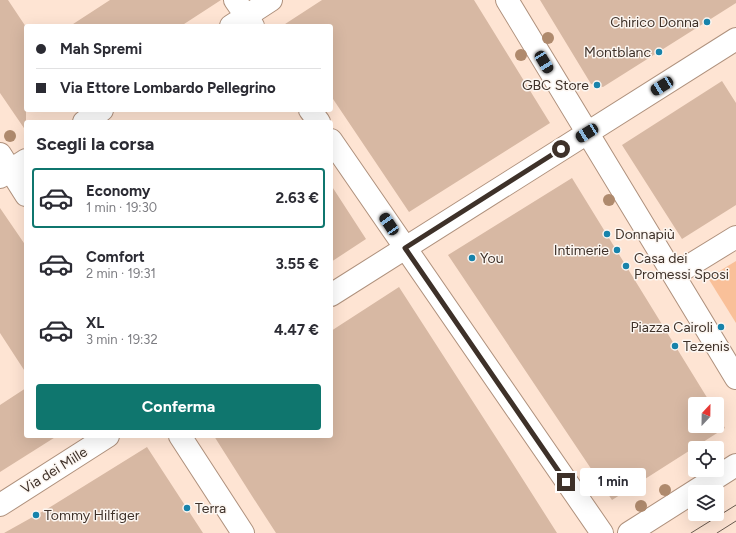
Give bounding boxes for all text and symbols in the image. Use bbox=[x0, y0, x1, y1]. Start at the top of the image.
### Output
place label: Chirico Donna bbox=[610, 14, 699, 31]
marker: Chirico Donna bbox=[702, 17, 712, 27]
text: Mah Spremi bbox=[60, 40, 142, 58]
place label: Montblanc bbox=[584, 44, 651, 61]
marker: Montblanc bbox=[654, 47, 664, 57]
car bbox=[533, 49, 555, 75]
car bbox=[649, 75, 675, 97]
place label: GBC Store bbox=[522, 77, 589, 94]
text: Via Ettore Lombardo Pellegrino bbox=[60, 79, 276, 97]
marker: GBC Store bbox=[592, 80, 602, 90]
car bbox=[574, 122, 600, 144]
text: Scegli la corsa bbox=[36, 133, 154, 155]
route start bbox=[552, 140, 570, 158]
icon: car bbox=[38, 180, 74, 216]
text: Economy bbox=[86, 182, 151, 200]
text: 2.63 € bbox=[276, 189, 319, 207]
text: 1 min · 19:30 bbox=[86, 200, 157, 215]
car bbox=[377, 211, 401, 237]
place label: Donnapiù bbox=[615, 226, 675, 243]
marker: Donnapiù bbox=[602, 229, 612, 239]
place label: Intimerie bbox=[554, 242, 609, 259]
marker: Intimerie bbox=[612, 245, 622, 255]
icon: car bbox=[38, 246, 74, 282]
text: Comfort bbox=[86, 248, 145, 266]
place label: You bbox=[480, 250, 504, 267]
place label: Casa dei Promessi Sposi bbox=[634, 250, 729, 283]
marker: You bbox=[467, 253, 477, 263]
text: 3.55 € bbox=[276, 255, 319, 273]
marker: Casa dei Promessi Sposi bbox=[621, 261, 631, 271]
text: 2 min · 19:31 bbox=[86, 266, 156, 281]
icon: car bbox=[38, 312, 74, 348]
text: XL bbox=[86, 314, 104, 332]
place label: Piazza Cairoli bbox=[630, 319, 713, 336]
text: 4.47 € bbox=[274, 321, 319, 339]
marker: Piazza Cairoli bbox=[716, 322, 726, 332]
text: 3 min · 19:32 bbox=[86, 332, 158, 347]
place label: Tezenis bbox=[683, 338, 730, 355]
marker: Tezenis bbox=[670, 341, 680, 351]
button: Conferma bbox=[36, 384, 321, 430]
north arrow bbox=[688, 397, 724, 433]
map controls bbox=[688, 397, 724, 521]
button: locate bbox=[688, 441, 724, 477]
street label: Via dei Mille bbox=[18, 443, 91, 498]
callout: 1 min bbox=[580, 468, 646, 496]
route end bbox=[557, 473, 575, 491]
text: 1 min bbox=[598, 474, 628, 489]
button: layers bbox=[688, 485, 724, 521]
place label: Terra bbox=[195, 500, 226, 517]
marker: Terra bbox=[182, 503, 192, 513]
place label: Tommy Hilfiger bbox=[44, 507, 140, 524]
marker: Tommy Hilfiger bbox=[31, 510, 41, 520]

